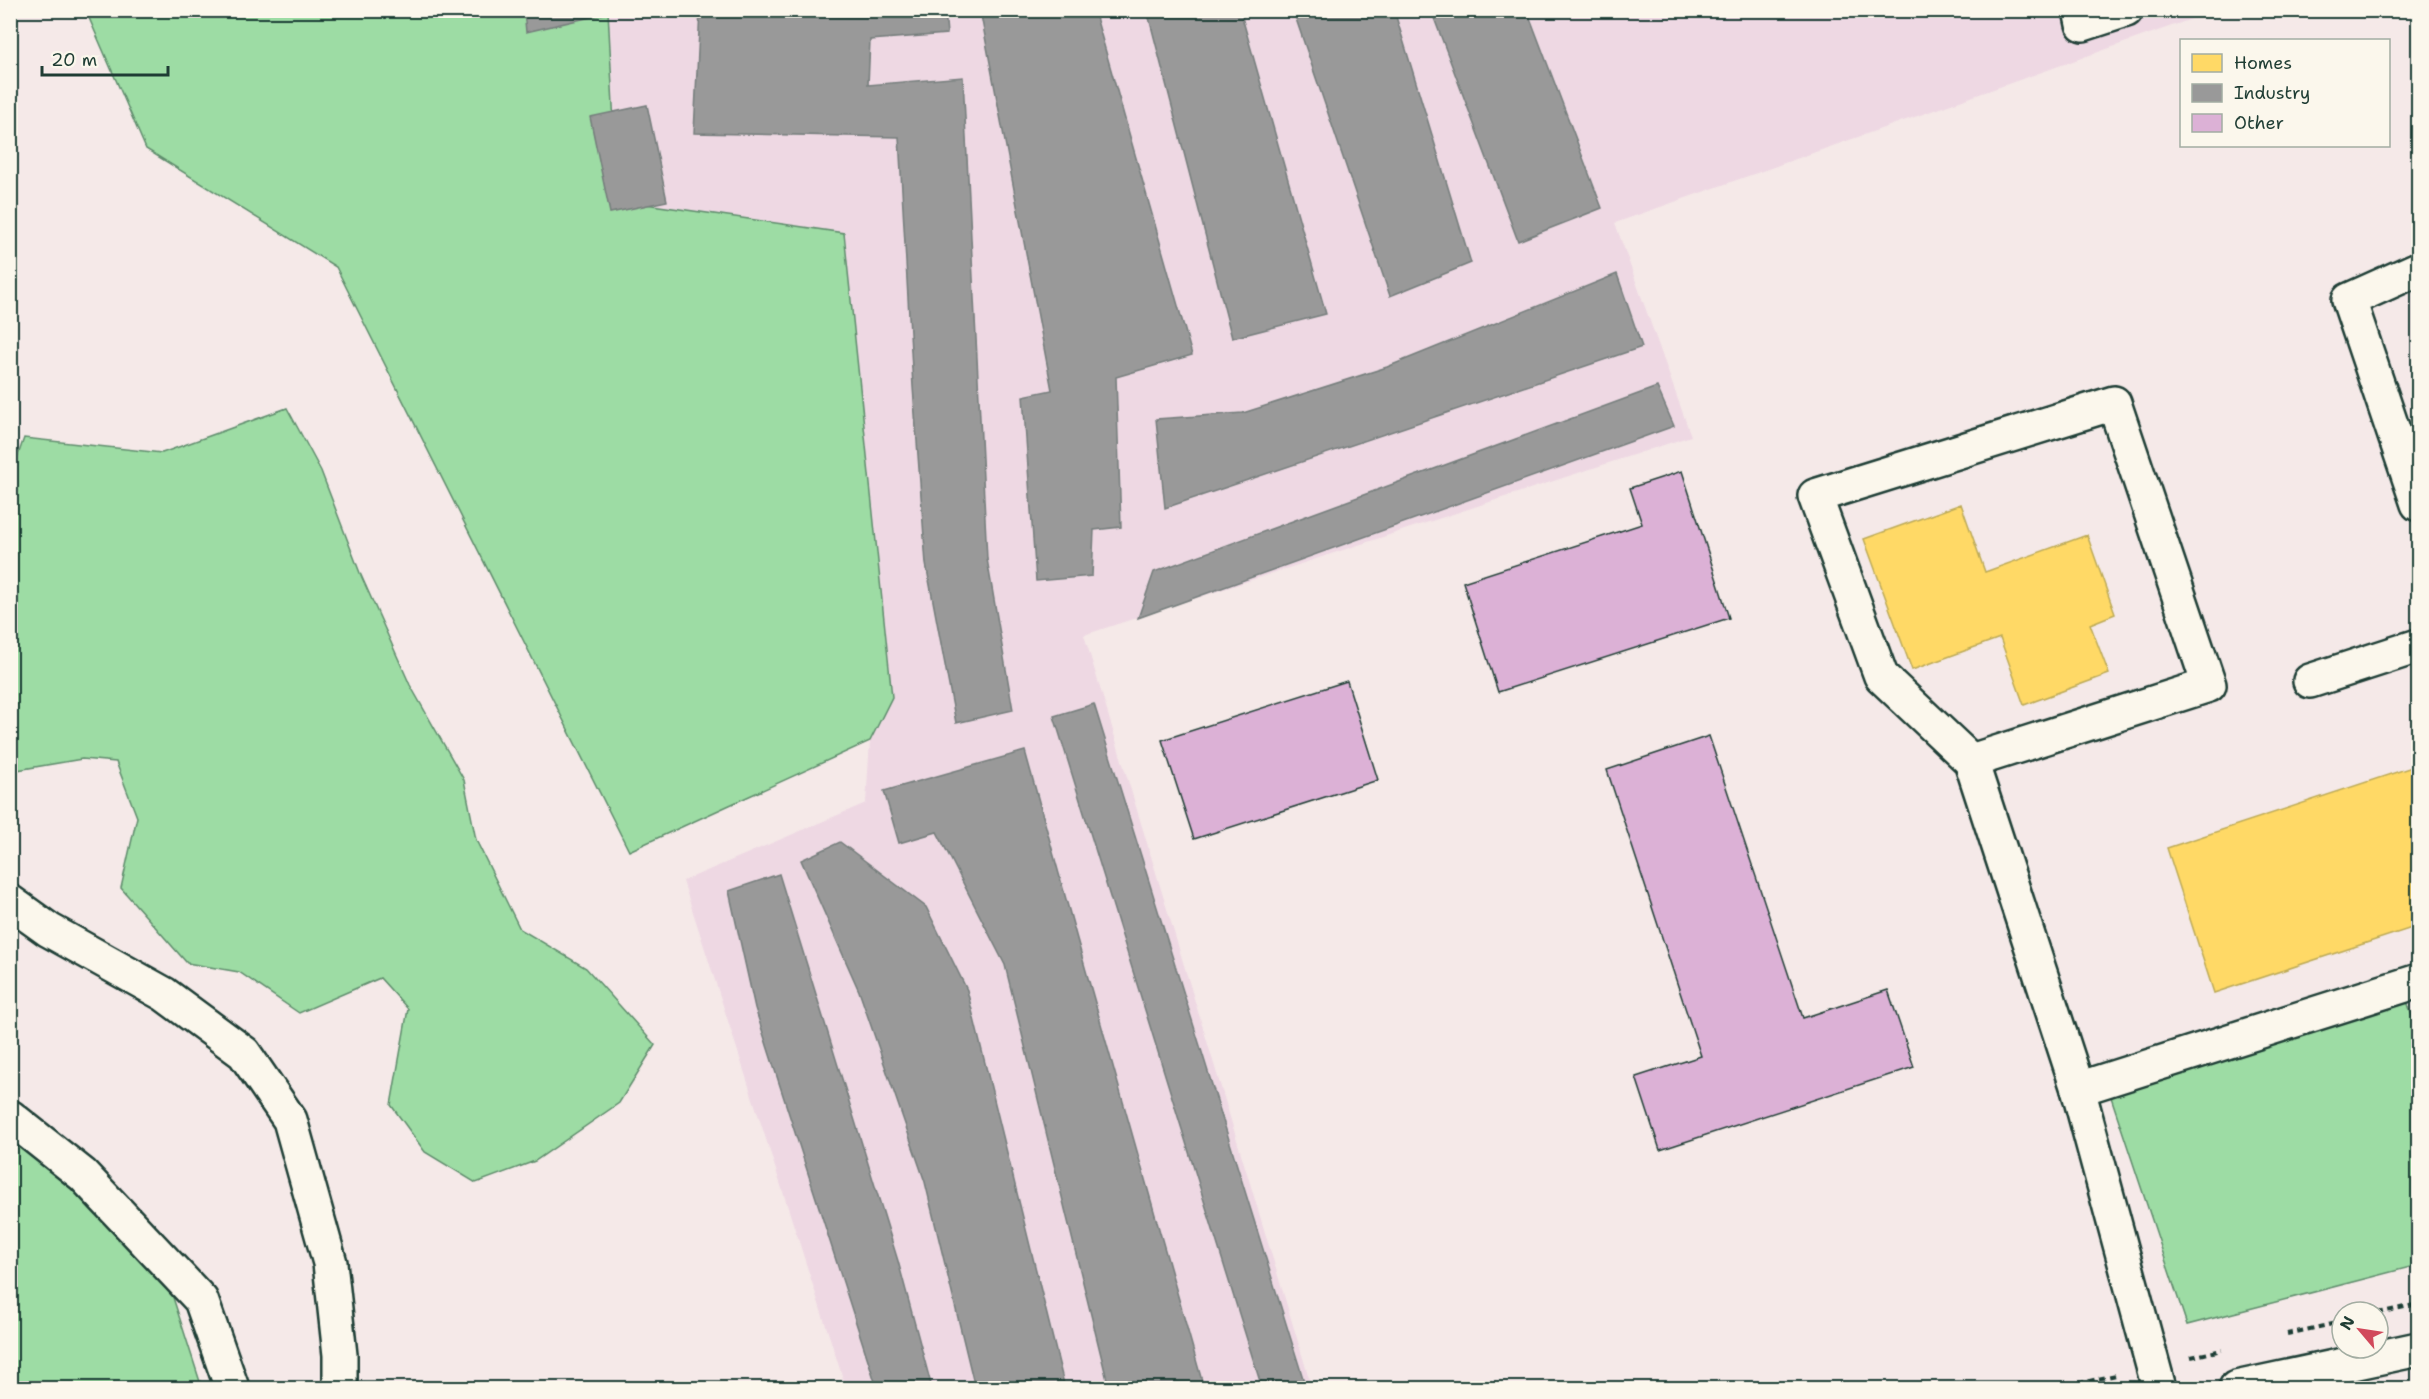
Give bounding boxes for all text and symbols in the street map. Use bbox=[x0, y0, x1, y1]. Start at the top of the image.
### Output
scale bar bbox=[42, 39, 168, 77]
legend bbox=[2180, 39, 2390, 147]
text: 20 m bbox=[51, 48, 97, 72]
text: Homes bbox=[2234, 51, 2292, 75]
text: Industry bbox=[2234, 81, 2310, 105]
text: Other bbox=[2234, 111, 2284, 135]
north arrow bbox=[2330, 1300, 2390, 1360]
text: N bbox=[2335, 1312, 2360, 1334]

